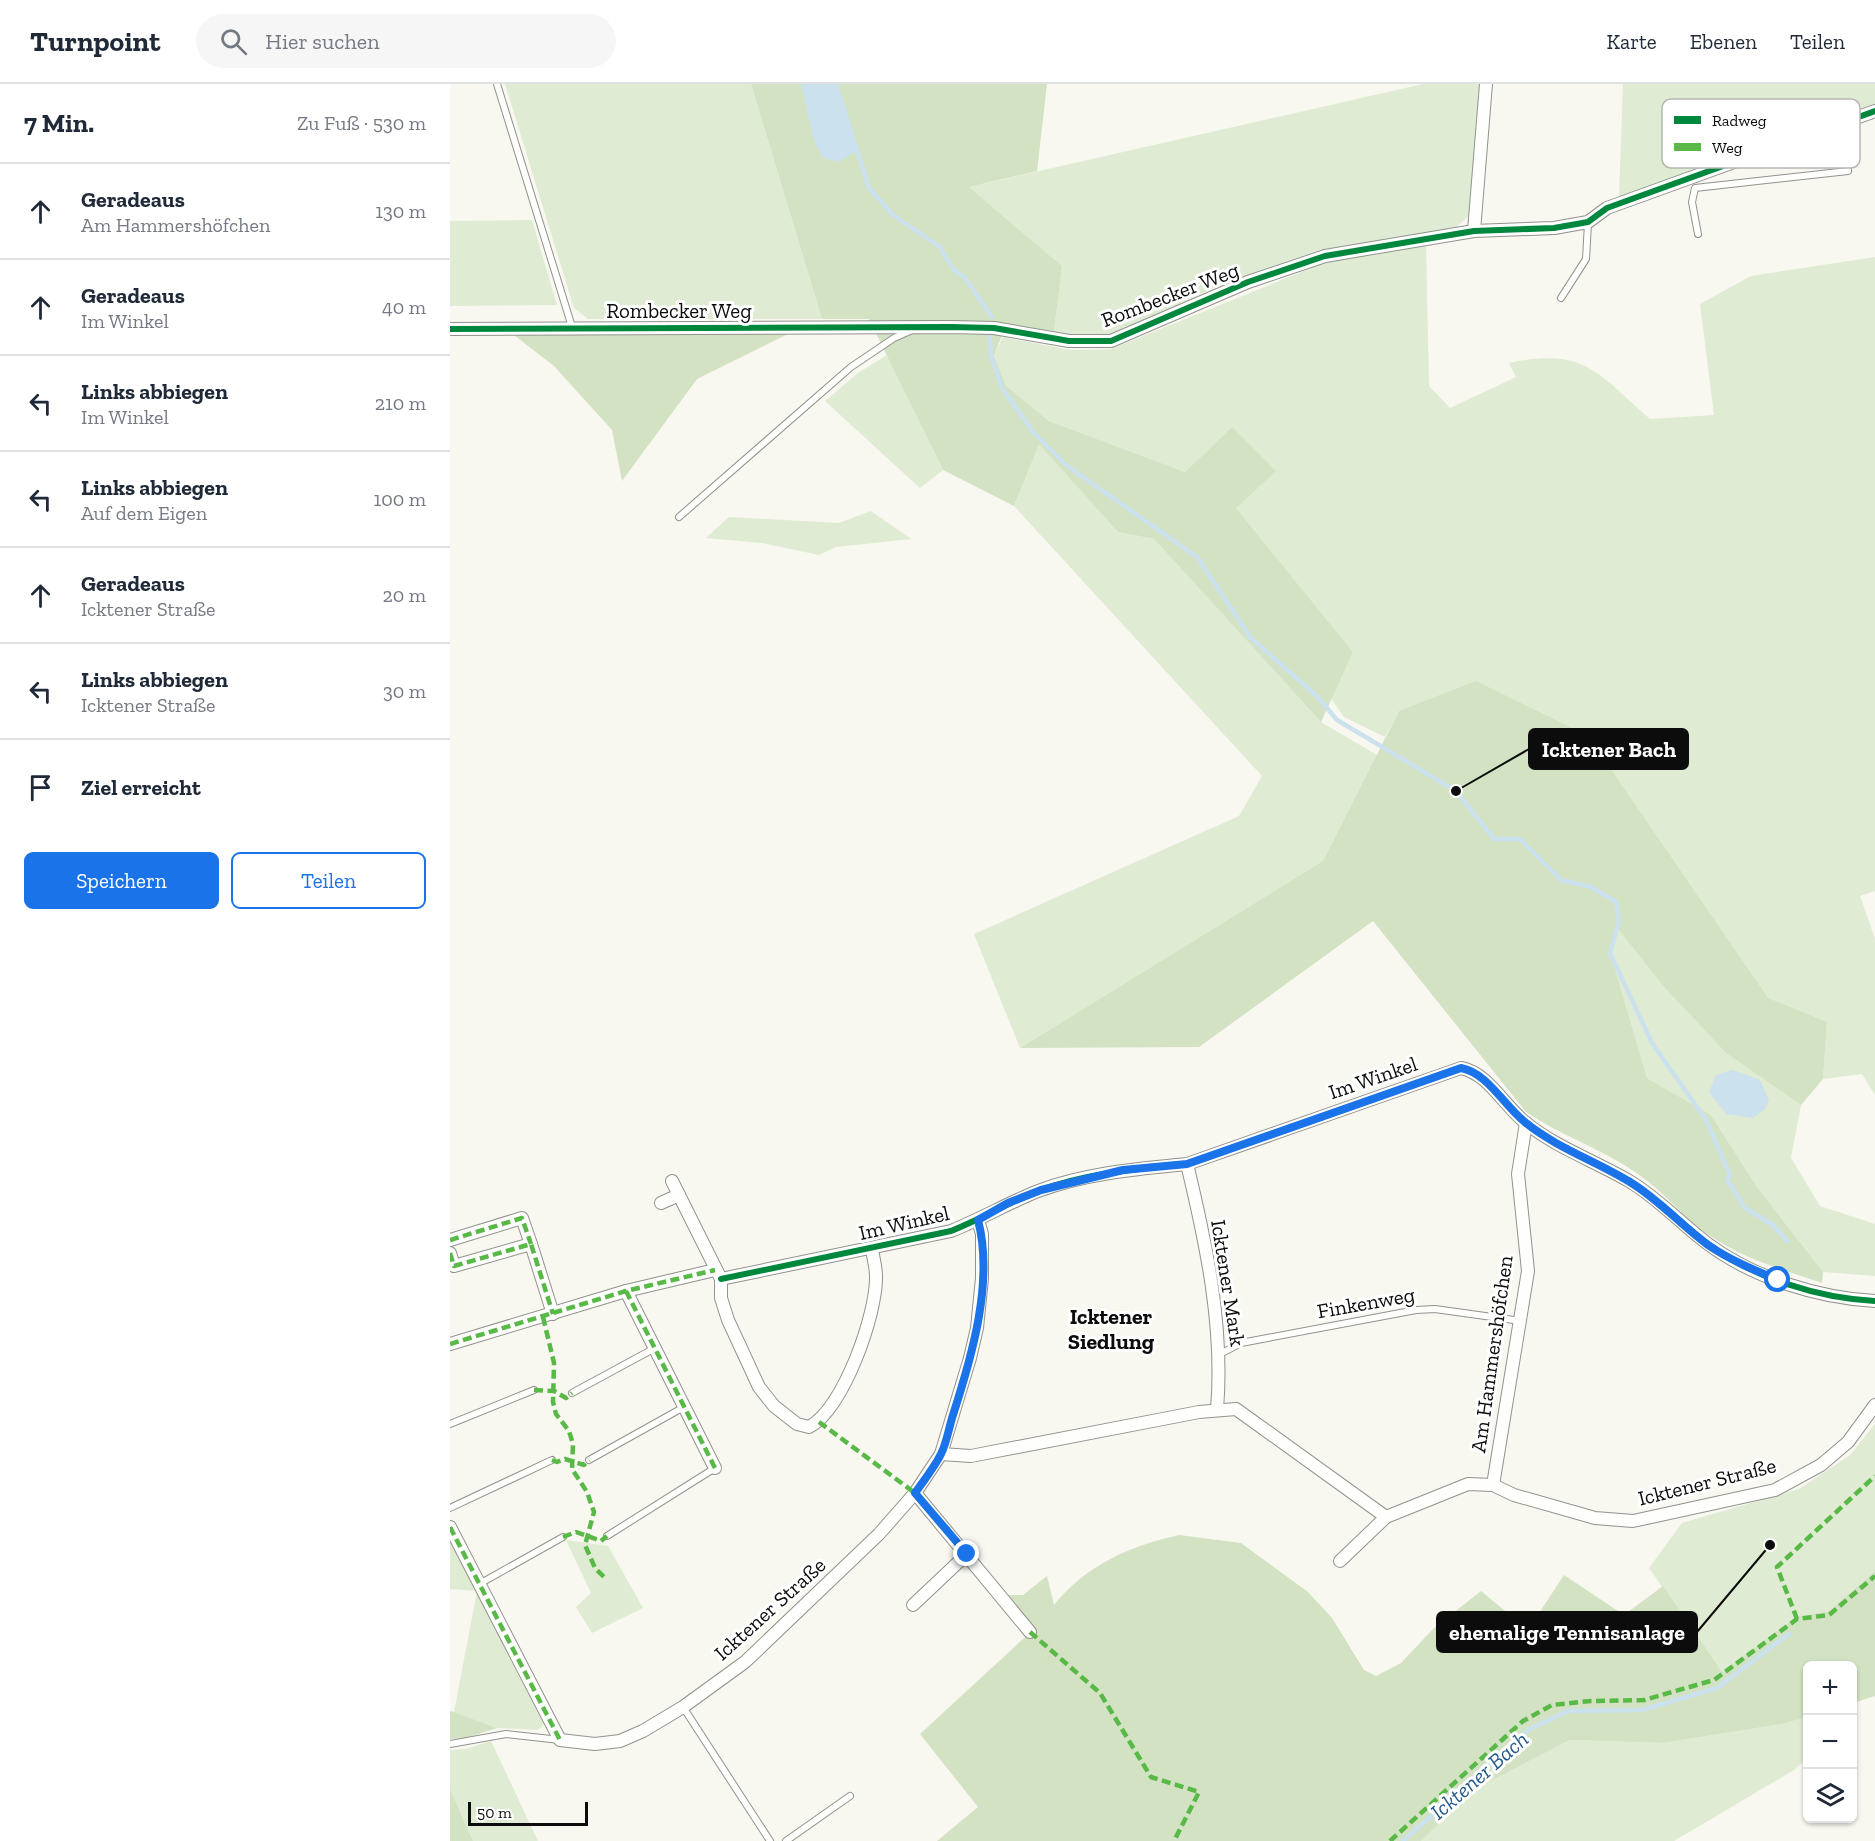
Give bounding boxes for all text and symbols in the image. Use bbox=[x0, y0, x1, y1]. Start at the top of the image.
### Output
search box bbox=[196, 14, 616, 68]
text: Turnpoint bbox=[30, 25, 160, 58]
icon: search bbox=[217, 25, 250, 58]
text: Hier suchen bbox=[265, 28, 380, 55]
text: Karte bbox=[1607, 29, 1657, 54]
text: Ebenen bbox=[1690, 29, 1757, 54]
text: Teilen bbox=[1790, 29, 1845, 54]
legend bbox=[1662, 99, 1860, 168]
text: 7 Min. bbox=[24, 107, 94, 139]
text: Zu Fuß · 530 m bbox=[297, 111, 426, 135]
text: Radweg bbox=[1712, 111, 1767, 130]
text: Weg bbox=[1712, 138, 1743, 157]
text: Geradeaus bbox=[81, 186, 185, 213]
icon: ahead bbox=[24, 195, 57, 228]
text: 130 m bbox=[375, 199, 426, 223]
text: Am Hammershöfchen bbox=[81, 213, 270, 237]
street label: Rombecker Weg bbox=[1097, 257, 1243, 332]
text: Geradeaus bbox=[81, 282, 185, 309]
icon: ahead bbox=[24, 291, 57, 324]
text: 40 m bbox=[382, 295, 426, 319]
street label: Rombecker Weg bbox=[606, 298, 752, 323]
text: Im Winkel bbox=[81, 309, 169, 333]
text: Links abbiegen bbox=[81, 378, 228, 405]
icon: left bbox=[24, 387, 57, 420]
text: 210 m bbox=[375, 391, 426, 415]
text: Im Winkel bbox=[81, 405, 169, 429]
text: Links abbiegen bbox=[81, 474, 228, 501]
icon: left bbox=[24, 483, 57, 516]
text: 100 m bbox=[373, 487, 426, 511]
text: Auf dem Eigen bbox=[81, 501, 207, 525]
text: Geradeaus bbox=[81, 570, 185, 597]
icon: ahead bbox=[24, 579, 57, 612]
text: 20 m bbox=[382, 583, 426, 607]
text: Icktener Straße bbox=[81, 597, 216, 621]
text: Links abbiegen bbox=[81, 666, 228, 693]
icon: left bbox=[24, 675, 57, 708]
text: 30 m bbox=[383, 679, 426, 703]
text: Icktener Straße bbox=[81, 693, 216, 717]
callout: Icktener Bach bbox=[1529, 729, 1688, 769]
text: Icktener Bach bbox=[1542, 736, 1676, 763]
icon: arrive bbox=[24, 771, 57, 804]
text: Ziel erreicht bbox=[81, 774, 201, 801]
button: Speichern bbox=[24, 852, 219, 909]
button: Teilen bbox=[231, 852, 426, 909]
street label: Im Winkel bbox=[1325, 1051, 1421, 1104]
street label: Im Winkel bbox=[856, 1200, 952, 1245]
street label: Icktener Mark bbox=[1206, 1218, 1251, 1348]
street label: Am Hammershöfchen bbox=[1465, 1254, 1518, 1454]
route start bbox=[1764, 1266, 1790, 1292]
street label: Finkenweg bbox=[1315, 1282, 1417, 1323]
district label: Icktener Siedlung bbox=[1068, 1303, 1155, 1355]
street label: Icktener Straße bbox=[1635, 1452, 1779, 1511]
route end bbox=[953, 1540, 979, 1566]
street label: Icktener Straße bbox=[709, 1552, 831, 1665]
callout: ehemalige Tennisanlage bbox=[1437, 1612, 1697, 1652]
text: ehemalige Tennisanlage bbox=[1449, 1619, 1685, 1646]
map controls bbox=[1803, 1661, 1857, 1823]
button: + bbox=[1803, 1661, 1857, 1715]
button: − bbox=[1803, 1715, 1857, 1769]
water label: Icktener Bach bbox=[1425, 1725, 1534, 1825]
button: layers bbox=[1803, 1769, 1857, 1823]
scale bar bbox=[468, 1799, 588, 1826]
text: 50 m bbox=[477, 1803, 512, 1822]

